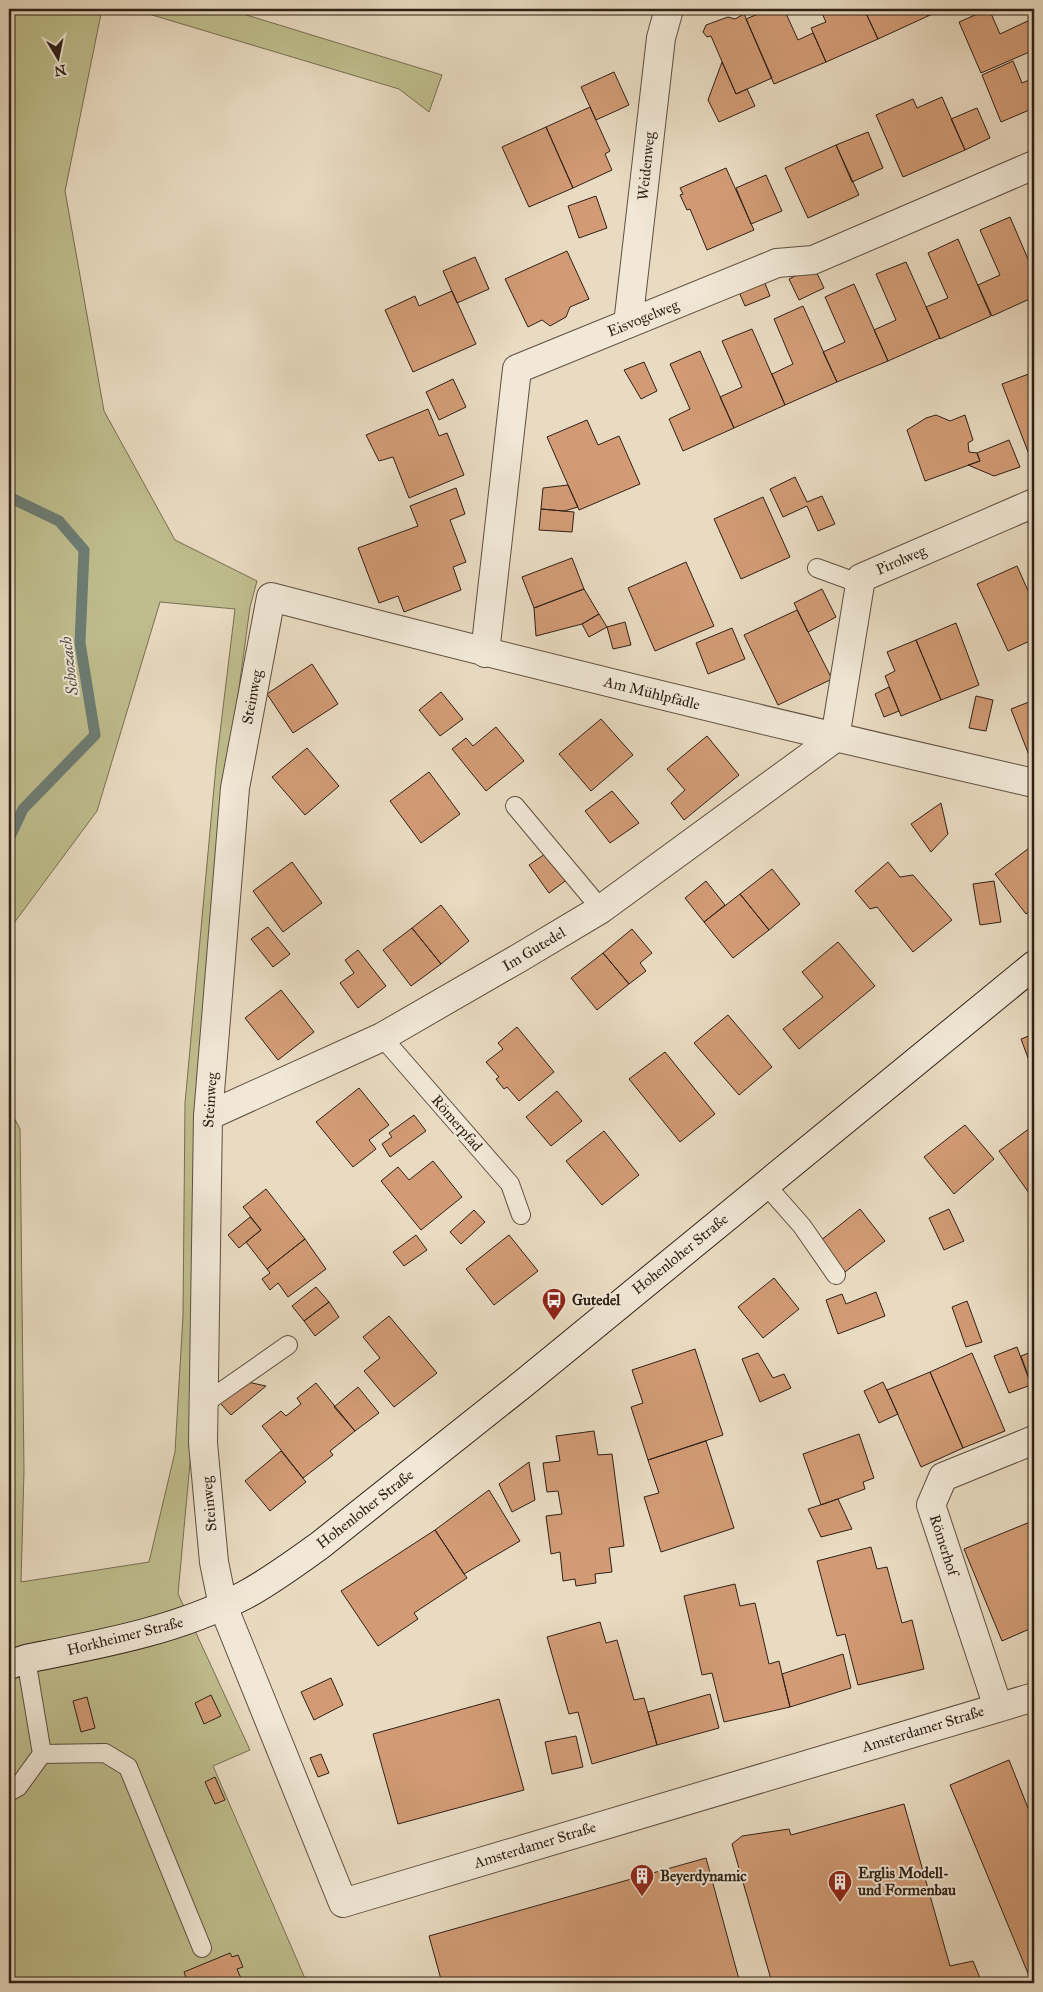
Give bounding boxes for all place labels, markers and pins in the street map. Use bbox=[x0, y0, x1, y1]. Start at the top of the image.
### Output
bus stop icon: Gutedel bbox=[541, 1287, 567, 1321]
place label: Gutedel bbox=[572, 1291, 621, 1309]
building icon: Beyerdynamic bbox=[629, 1863, 655, 1897]
place label: Erglis Modell- und Formenbau bbox=[857, 1864, 956, 1899]
place label: Beyerdynamic bbox=[660, 1867, 747, 1886]
building icon: Erglis Modell- und Formenbau bbox=[827, 1869, 853, 1903]

